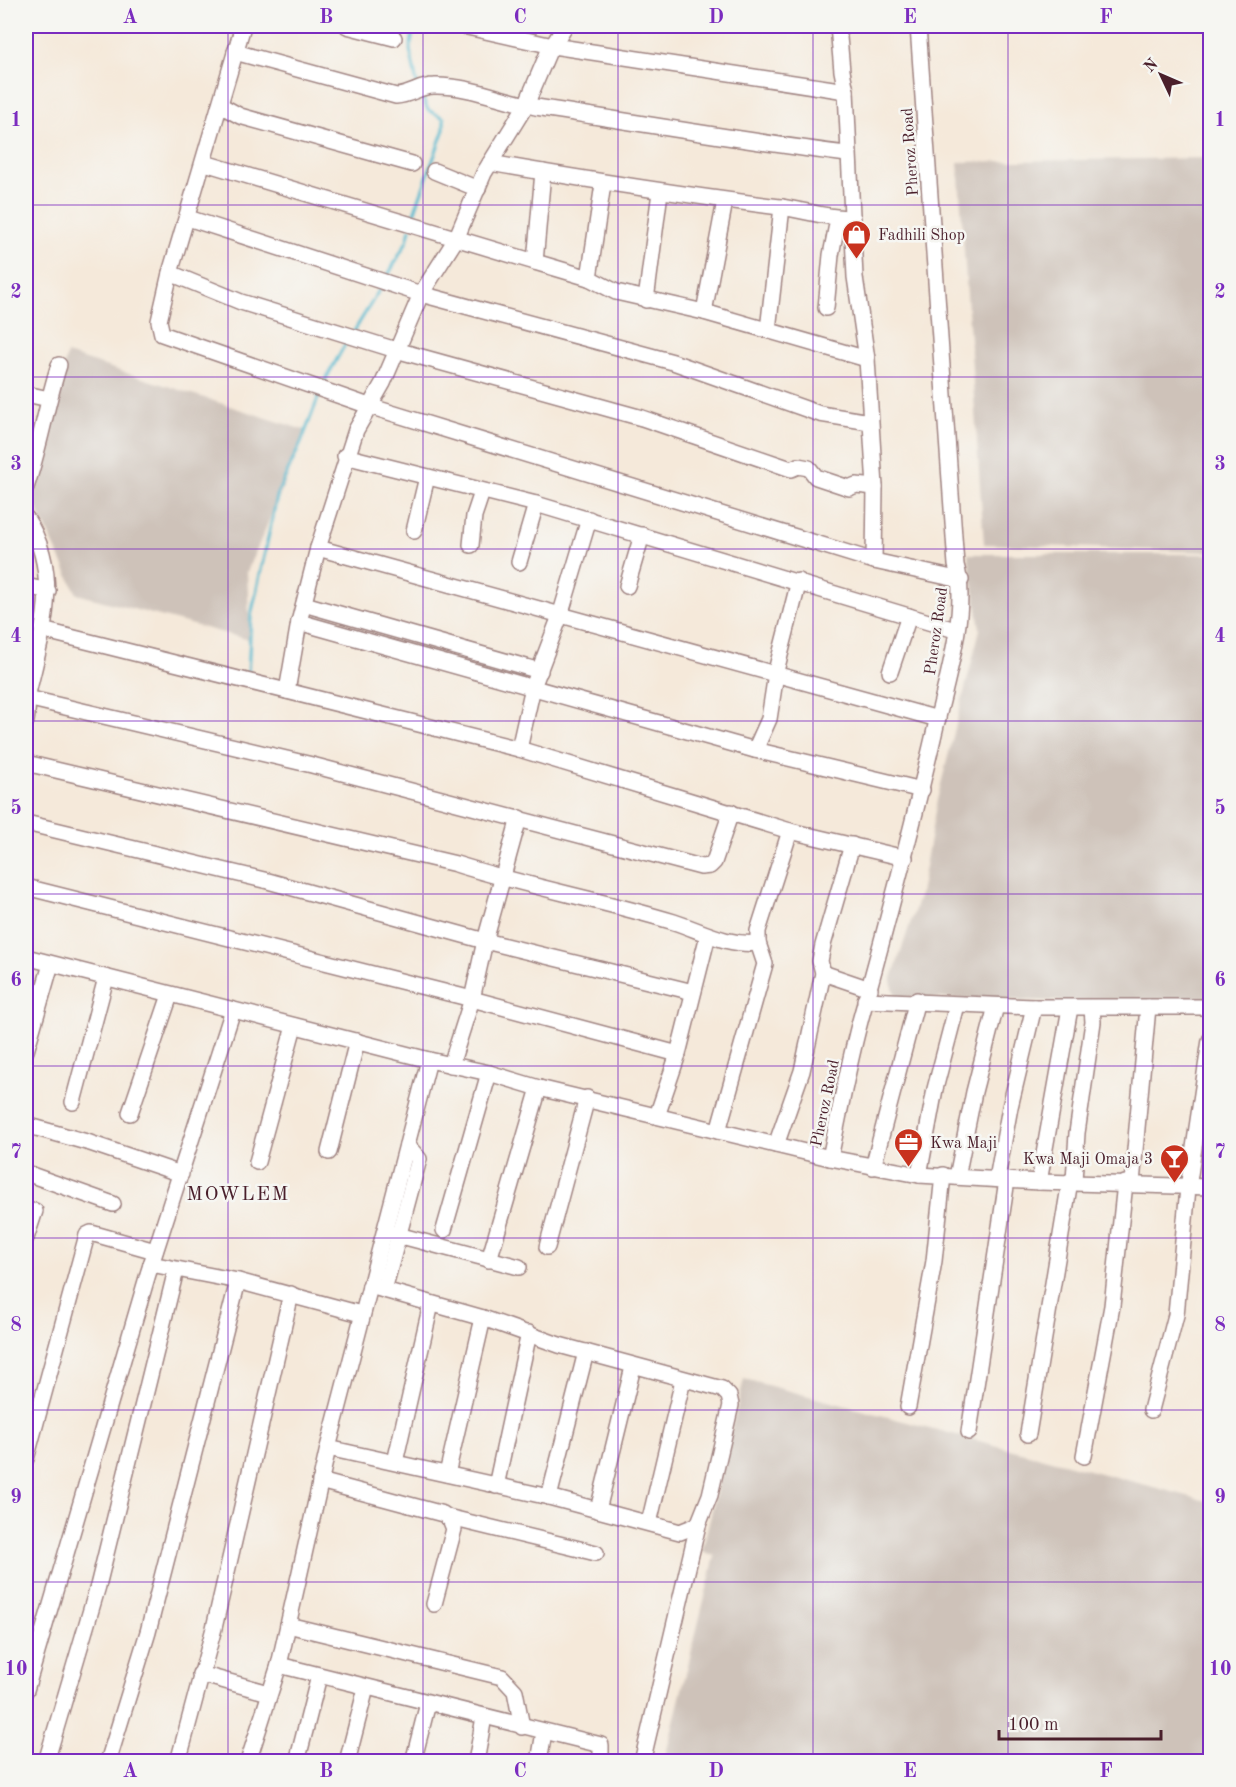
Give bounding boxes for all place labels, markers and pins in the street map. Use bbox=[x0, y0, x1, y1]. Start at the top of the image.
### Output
shop icon: Fadhili Shop bbox=[841, 218, 873, 260]
place label: Fadhili Shop bbox=[878, 228, 965, 244]
office icon: Kwa Maji bbox=[893, 1126, 925, 1168]
place label: Kwa Maji bbox=[930, 1136, 997, 1152]
bar icon: Kwa Maji Omaja 3 bbox=[1158, 1142, 1190, 1184]
place label: Kwa Maji Omaja 3 bbox=[1023, 1152, 1153, 1168]

